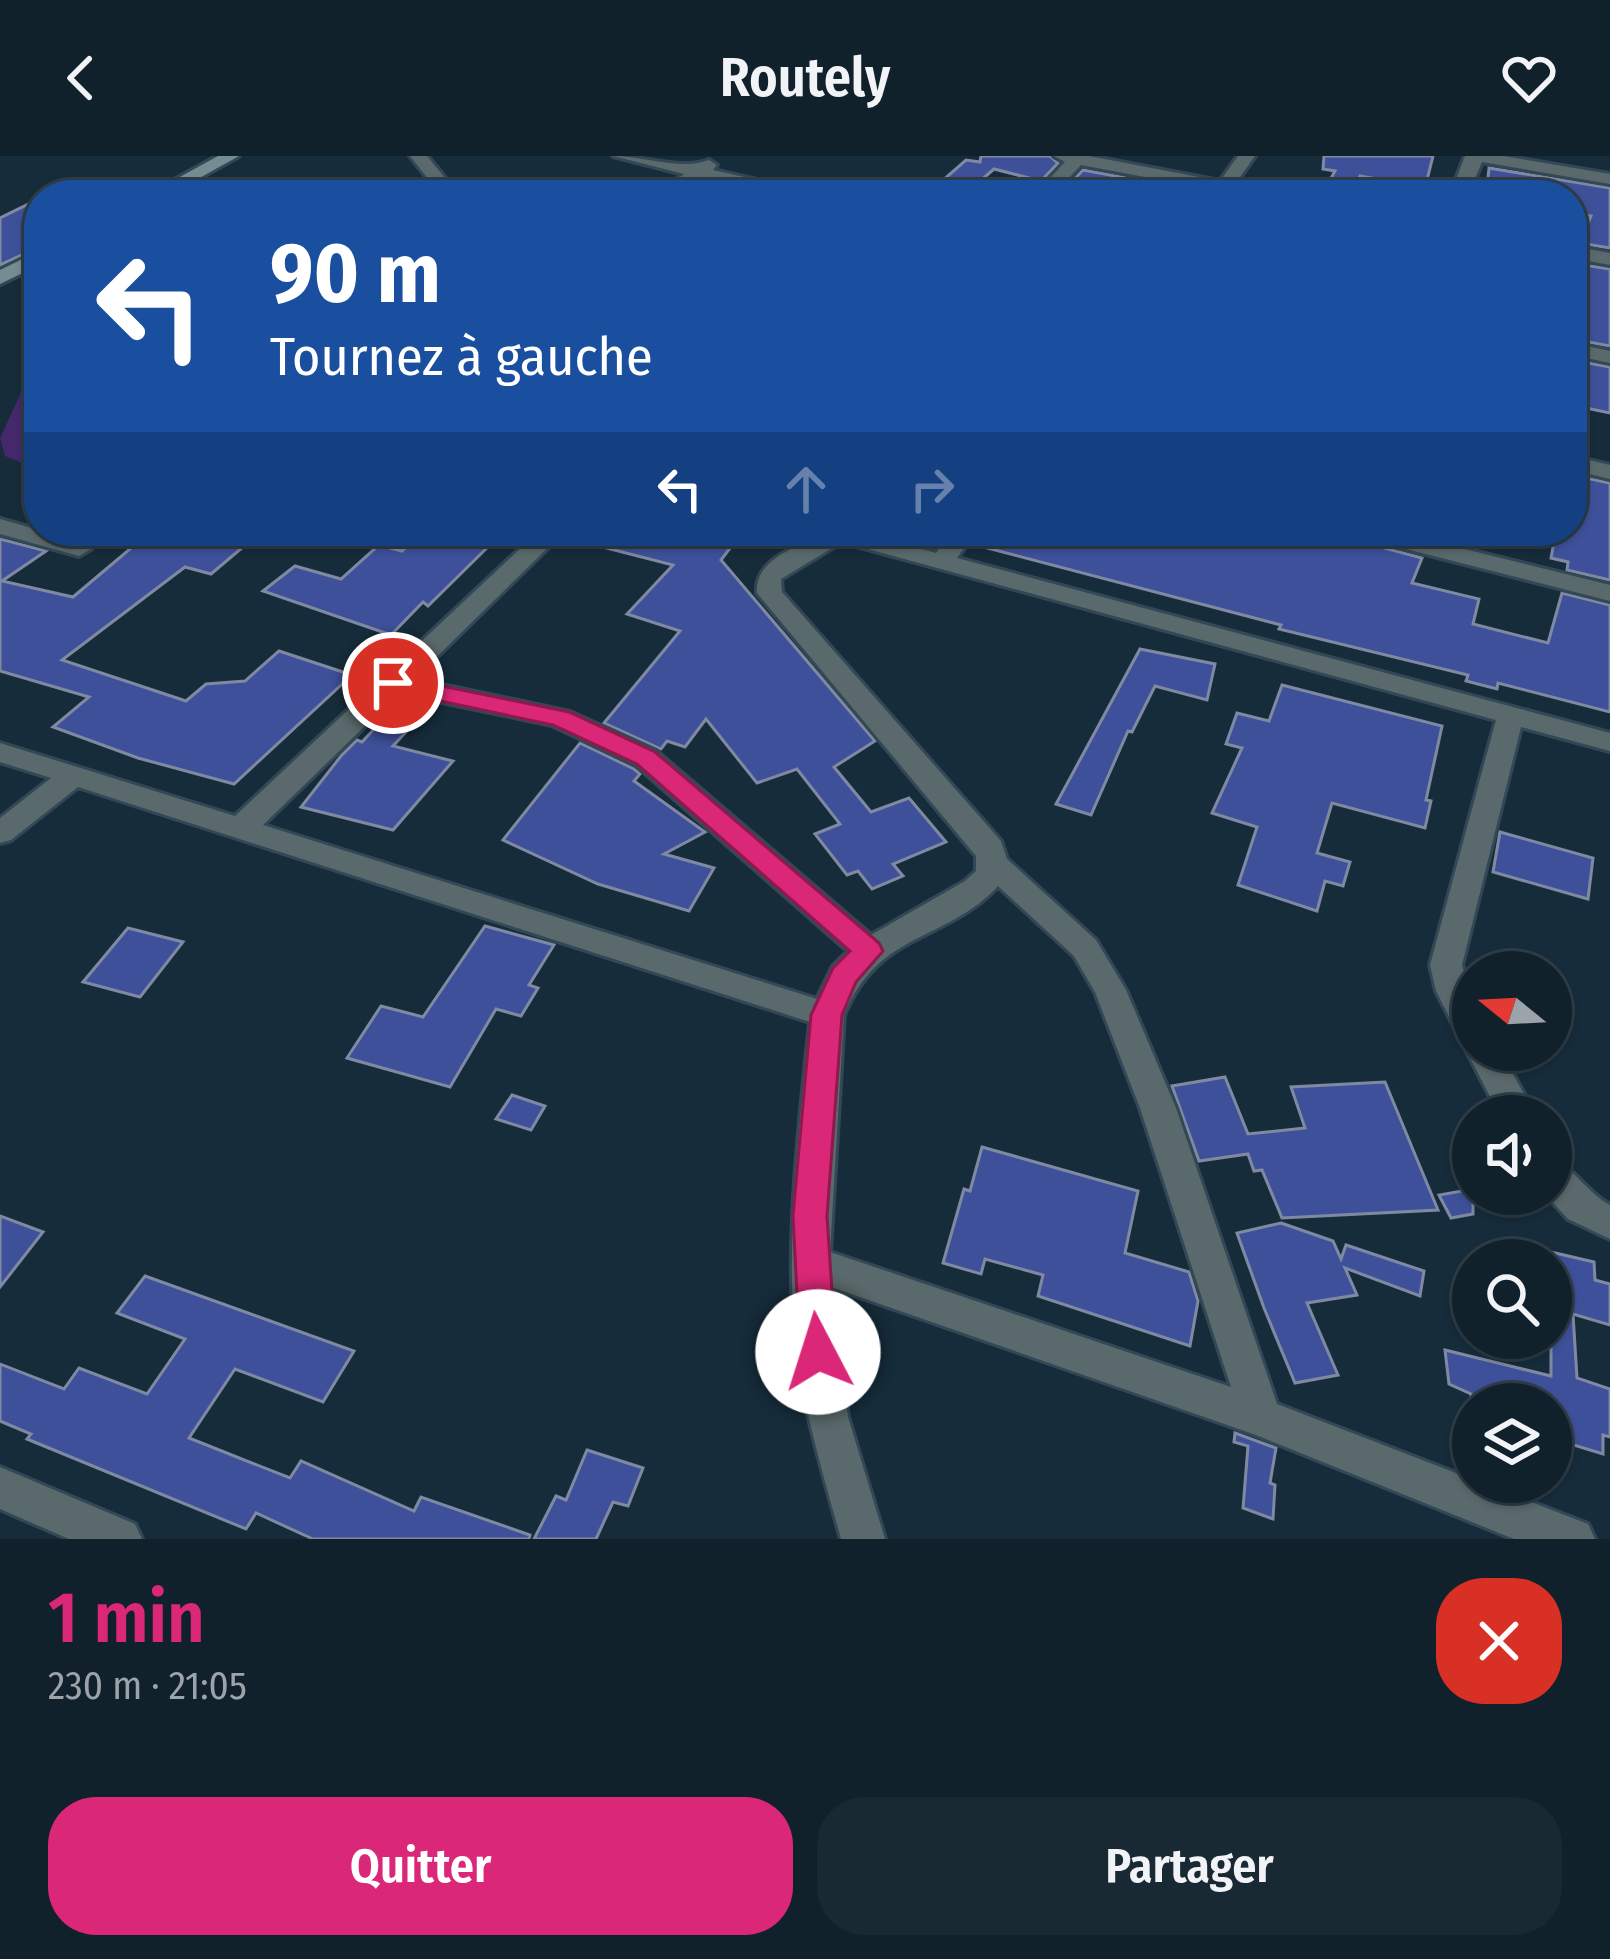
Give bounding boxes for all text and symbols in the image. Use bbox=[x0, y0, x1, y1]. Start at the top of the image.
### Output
icon: back bbox=[48, 45, 114, 111]
icon: heart bbox=[1496, 45, 1562, 111]
text: Routely bbox=[720, 46, 890, 110]
text: 90 m bbox=[270, 223, 441, 324]
icon: left bbox=[72, 228, 228, 384]
text: Tournez à gauche bbox=[270, 325, 653, 389]
icon: left bbox=[647, 456, 713, 522]
icon: ahead bbox=[773, 456, 839, 522]
icon: right bbox=[899, 456, 965, 522]
pin bbox=[342, 632, 444, 734]
icon: arrive bbox=[360, 650, 426, 716]
north arrow bbox=[1452, 951, 1572, 1071]
map controls bbox=[1452, 951, 1572, 1503]
button: sound bbox=[1452, 1095, 1572, 1215]
button: search bbox=[1452, 1239, 1572, 1359]
position arrow bbox=[755, 1289, 881, 1415]
button: layers bbox=[1452, 1383, 1572, 1503]
text: 1 min bbox=[48, 1575, 205, 1661]
button: close bbox=[1436, 1578, 1562, 1704]
text: 230 m · 21:05 bbox=[48, 1663, 247, 1709]
button: Quitter bbox=[48, 1797, 793, 1935]
button: Partager bbox=[817, 1797, 1562, 1935]

